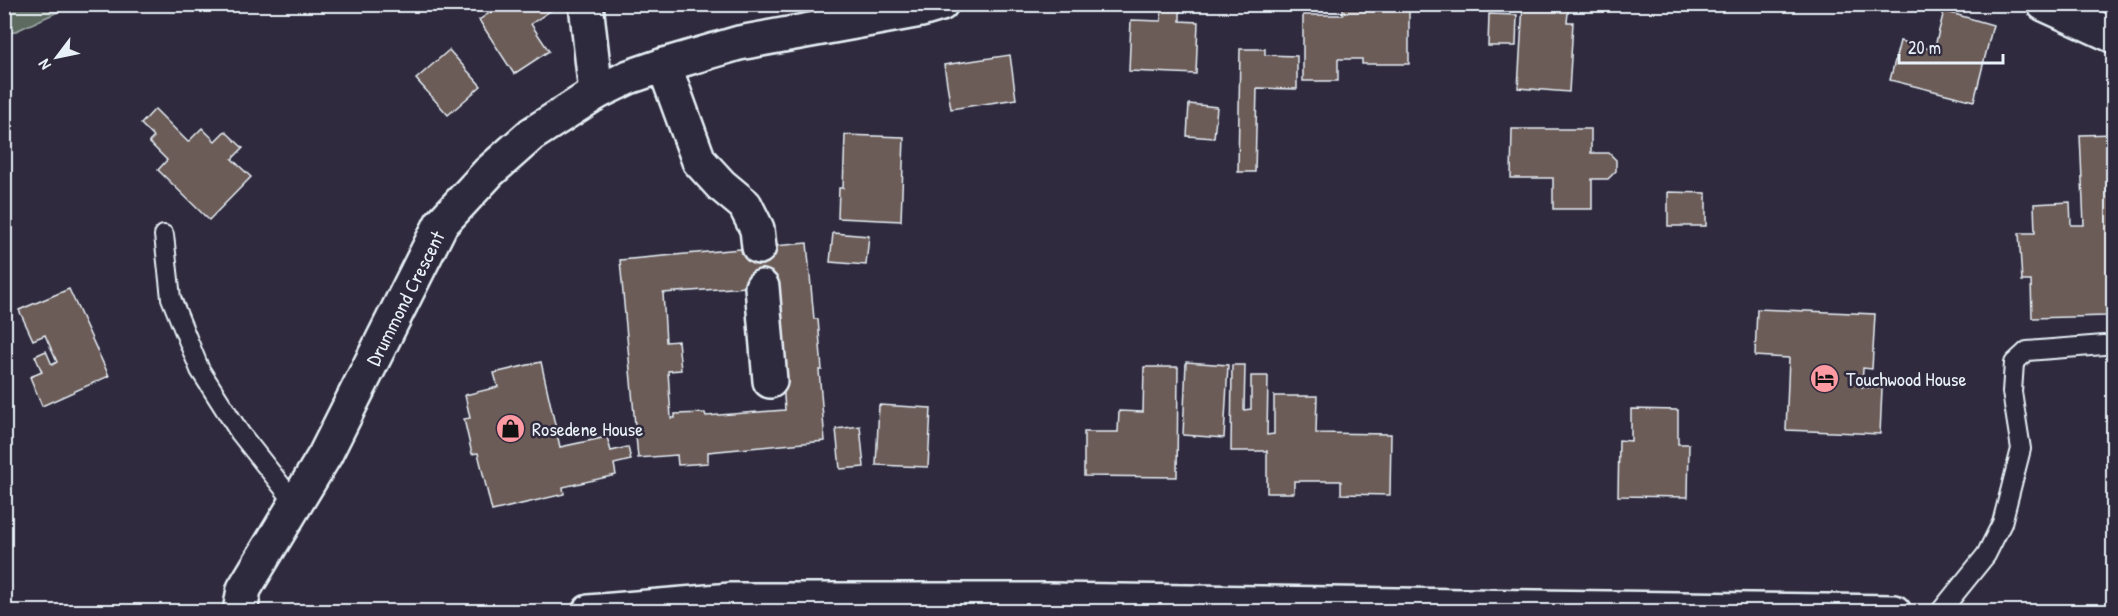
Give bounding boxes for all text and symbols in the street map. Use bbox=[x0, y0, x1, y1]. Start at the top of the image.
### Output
north arrow bbox=[27, 27, 87, 87]
scale bar bbox=[1899, 27, 2002, 65]
text: 20 m bbox=[1908, 35, 1941, 60]
text: N bbox=[32, 55, 56, 74]
street label: Drummond Crescent bbox=[359, 225, 451, 370]
hotel icon: Touchwood House bbox=[1809, 362, 1841, 394]
place label: Touchwood House bbox=[1846, 365, 1966, 392]
shop icon: Rosedene House bbox=[495, 412, 527, 444]
place label: Rosedene House bbox=[532, 415, 643, 442]

